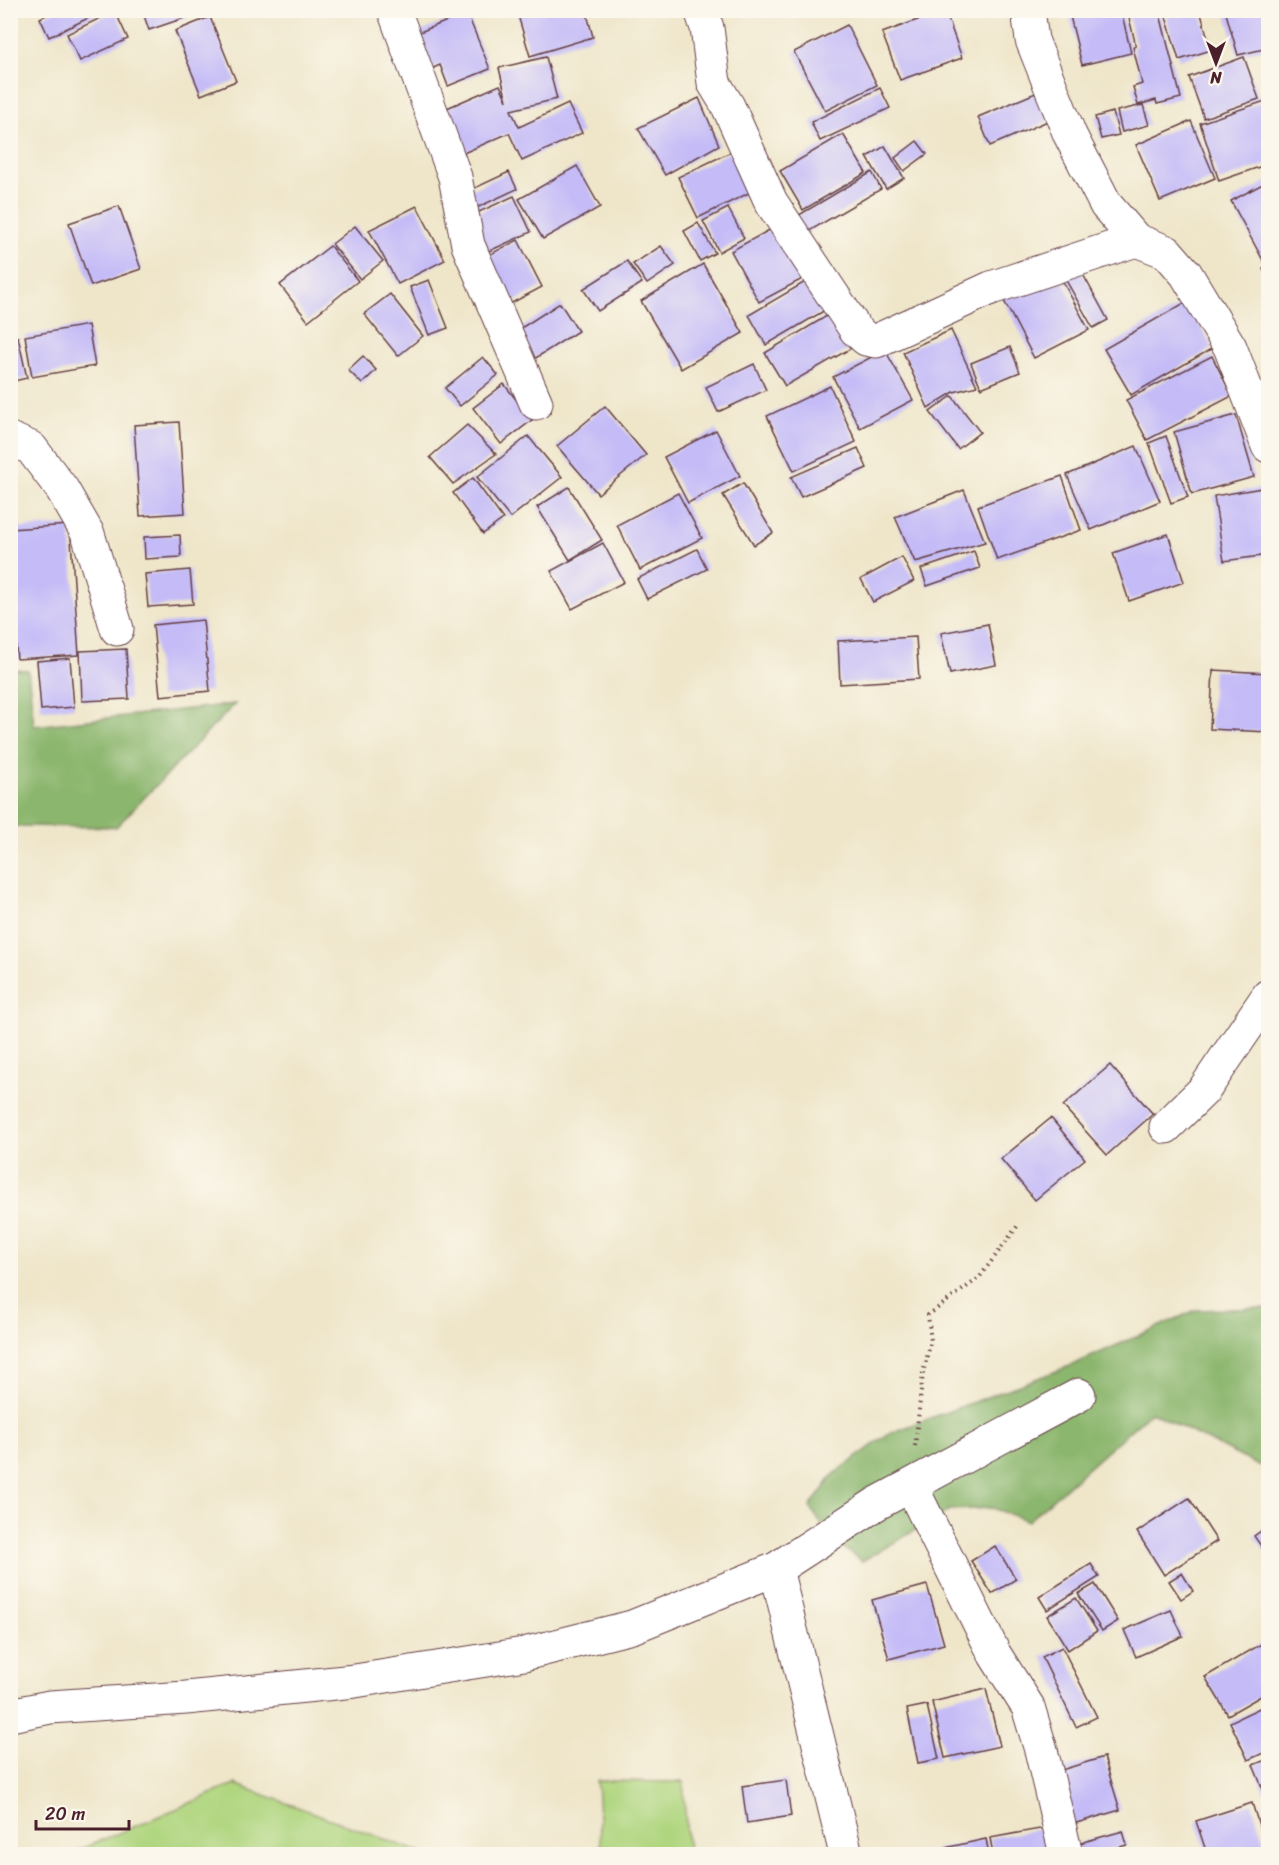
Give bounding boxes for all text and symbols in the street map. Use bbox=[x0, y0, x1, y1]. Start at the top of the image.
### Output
north arrow bbox=[1186, 33, 1246, 93]
text: N bbox=[1210, 63, 1223, 92]
scale bar bbox=[36, 1793, 129, 1831]
text: 20 m bbox=[45, 1798, 85, 1830]

